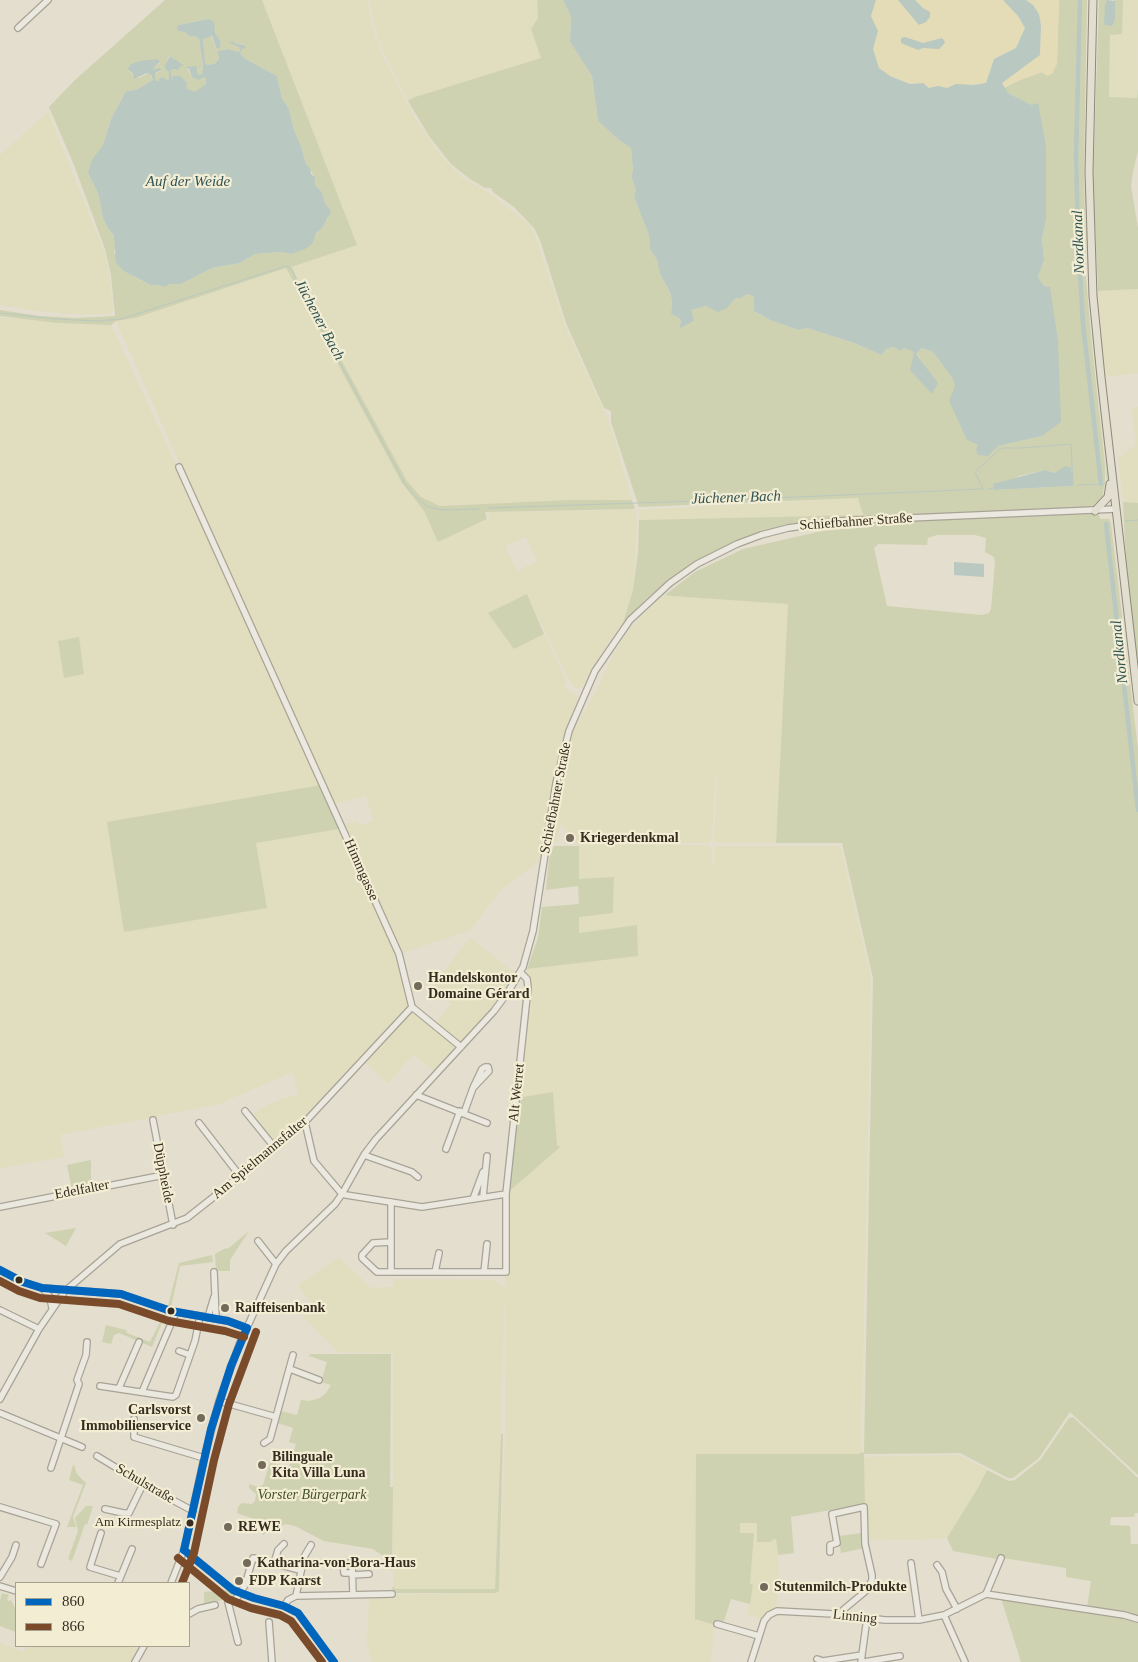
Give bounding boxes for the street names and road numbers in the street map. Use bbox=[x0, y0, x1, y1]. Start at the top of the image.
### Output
street label: Schiefbahner Straße bbox=[799, 510, 913, 534]
street label: Schiefbahner Straße bbox=[537, 741, 575, 855]
street label: Himmgasse bbox=[340, 836, 382, 904]
street label: Alt Werret bbox=[506, 1063, 528, 1123]
street label: Am Spielmannsfalter bbox=[209, 1113, 311, 1203]
street label: Düppheide bbox=[149, 1141, 177, 1205]
street label: Edelfalter bbox=[53, 1176, 111, 1204]
street label: Schulstraße bbox=[113, 1460, 177, 1508]
street label: Linning bbox=[832, 1606, 878, 1628]

